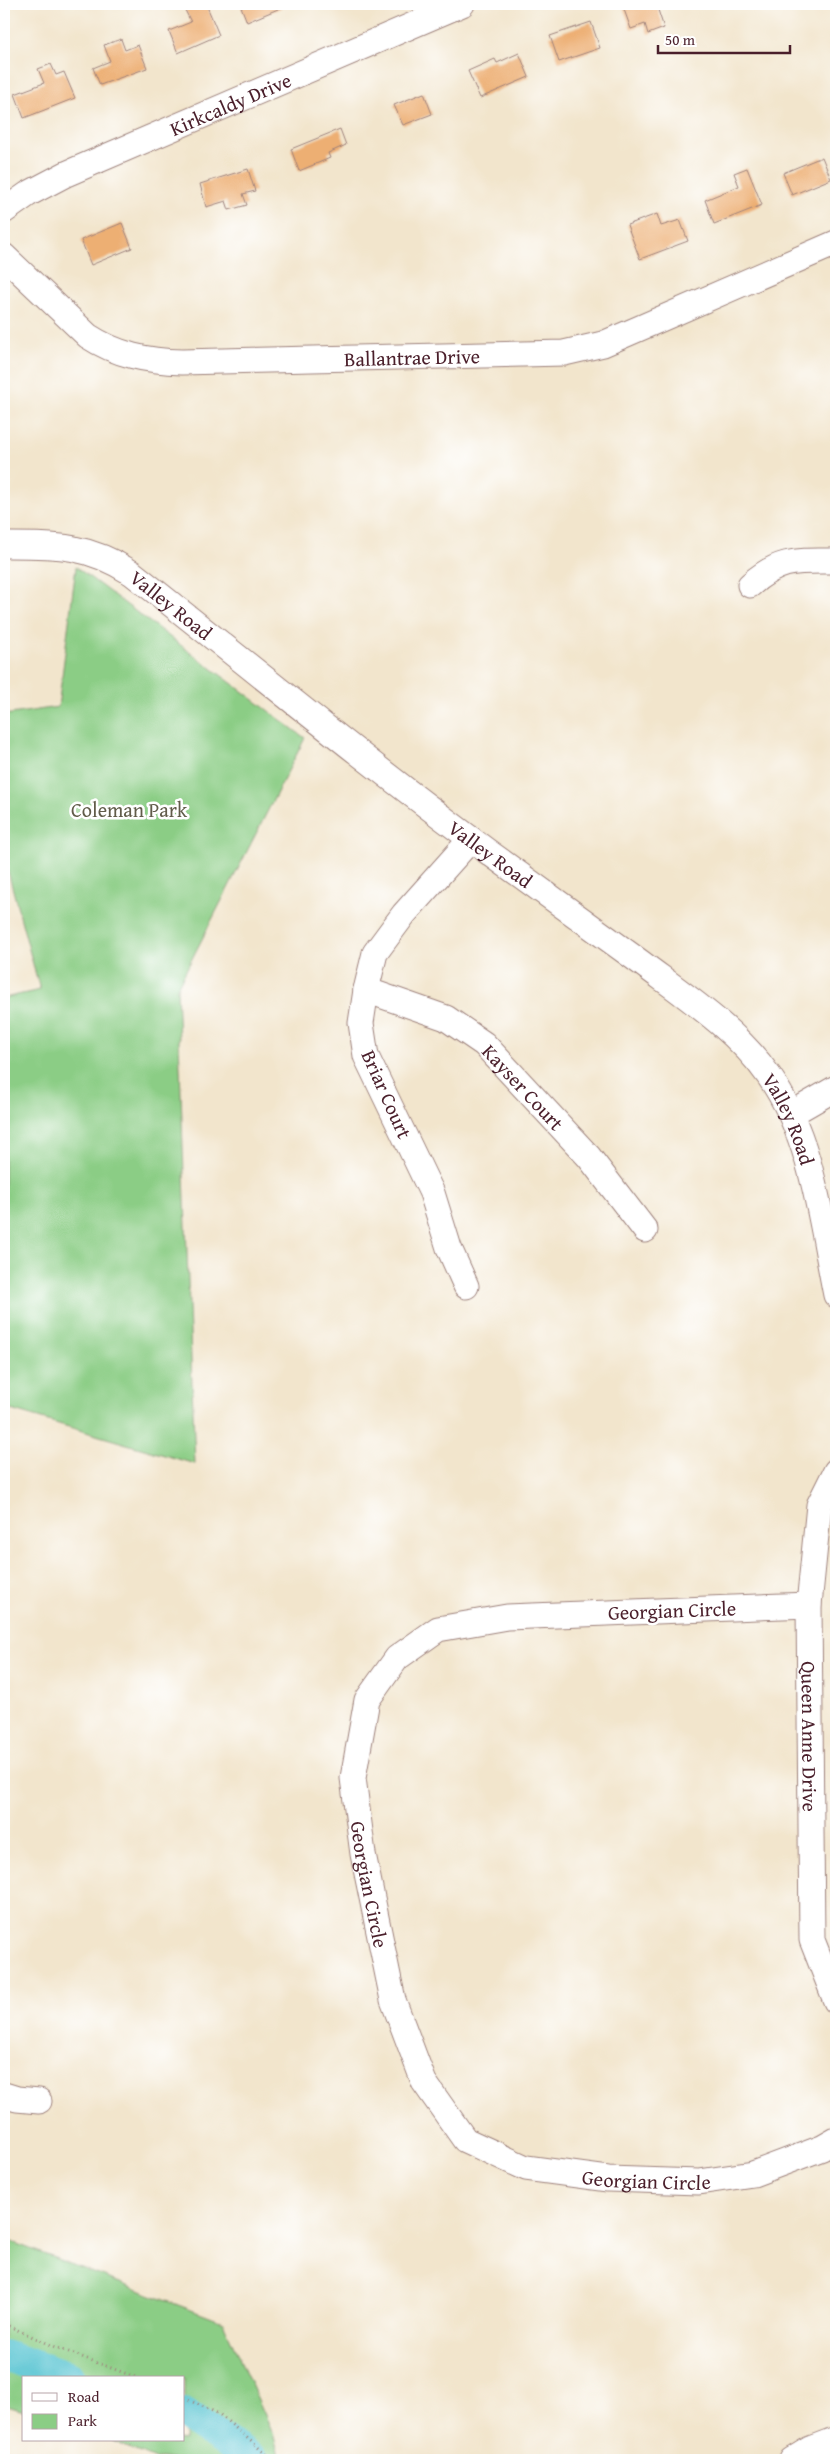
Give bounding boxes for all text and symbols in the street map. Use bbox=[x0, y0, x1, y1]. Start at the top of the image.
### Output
scale bar bbox=[658, 22, 790, 54]
text: 50 m bbox=[665, 29, 696, 50]
street label: Kirkcaldy Drive bbox=[165, 65, 296, 142]
street label: Ballantrae Drive bbox=[344, 340, 480, 373]
street label: Valley Road bbox=[124, 563, 219, 647]
park label: Coleman Park bbox=[71, 795, 188, 824]
street label: Valley Road bbox=[443, 813, 539, 895]
street label: Kayser Court bbox=[476, 1037, 571, 1136]
street label: Briar Court bbox=[355, 1045, 419, 1143]
street label: Valley Road bbox=[756, 1067, 823, 1168]
street label: Georgian Circle bbox=[607, 1593, 737, 1627]
street label: Queen Anne Drive bbox=[795, 1661, 825, 1812]
street label: Georgian Circle bbox=[344, 1819, 396, 1950]
street label: Georgian Circle bbox=[581, 2161, 713, 2197]
legend bbox=[22, 2376, 185, 2442]
text: Road bbox=[68, 2386, 99, 2407]
text: Park bbox=[68, 2410, 97, 2431]

